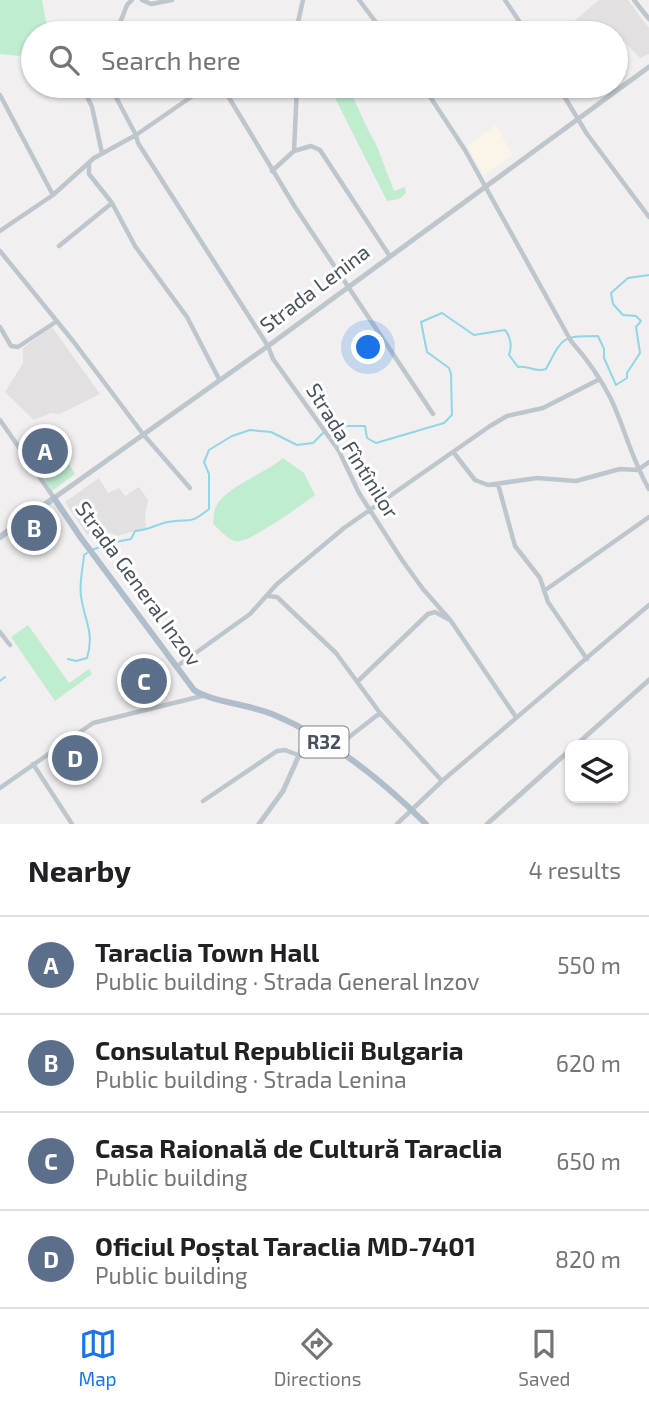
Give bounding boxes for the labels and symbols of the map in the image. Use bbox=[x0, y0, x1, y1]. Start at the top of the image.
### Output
street label: Strada Lenina bbox=[254, 238, 374, 337]
your location bbox=[351, 330, 385, 364]
street label: Strada Fîntînilor bbox=[302, 378, 405, 523]
pin: A bbox=[22, 425, 68, 477]
street label: Strada General Inzov bbox=[71, 496, 207, 670]
pin: B bbox=[11, 502, 57, 554]
pin: C bbox=[121, 655, 167, 707]
road number: R32 bbox=[300, 726, 348, 758]
pin: D bbox=[52, 732, 98, 784]

